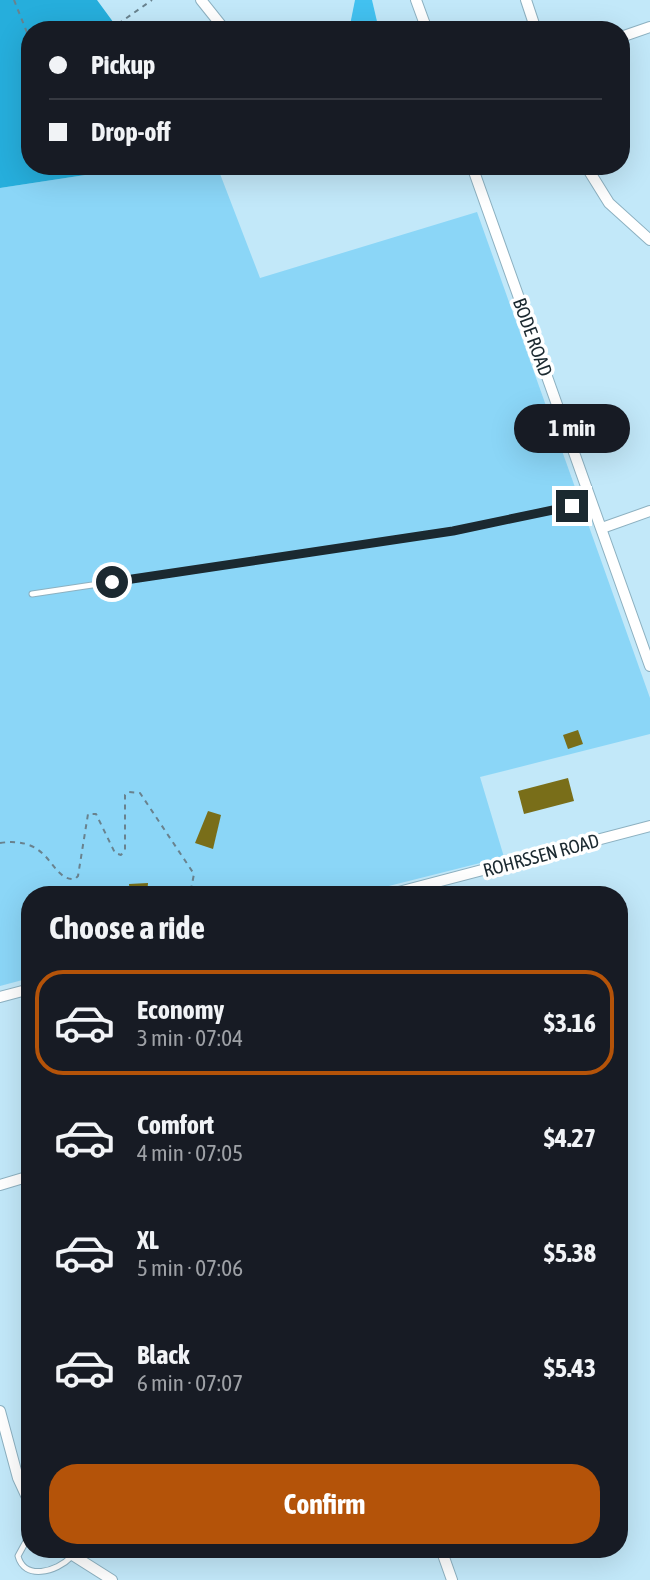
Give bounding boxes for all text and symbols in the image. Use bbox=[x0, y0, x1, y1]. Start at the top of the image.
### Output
text: Pickup bbox=[91, 50, 155, 80]
text: Drop-off bbox=[91, 117, 171, 147]
street label: BODE ROAD bbox=[509, 295, 557, 379]
callout: 1 min bbox=[514, 405, 630, 454]
text: 1 min bbox=[549, 415, 595, 441]
route end bbox=[556, 490, 588, 522]
route start bbox=[96, 566, 128, 598]
street label: ROHRSSEN ROAD bbox=[481, 829, 601, 881]
text: Choose a ride bbox=[49, 909, 205, 946]
icon: car bbox=[53, 991, 116, 1054]
text: Economy bbox=[137, 995, 224, 1025]
text: $3.16 bbox=[544, 1008, 596, 1038]
text: 3 min · 07:04 bbox=[137, 1025, 243, 1051]
icon: car bbox=[53, 1106, 116, 1169]
text: Comfort bbox=[137, 1110, 214, 1140]
text: $4.27 bbox=[544, 1123, 596, 1153]
text: 4 min · 07:05 bbox=[137, 1140, 243, 1166]
icon: car bbox=[53, 1221, 116, 1284]
text: XL bbox=[137, 1225, 159, 1255]
text: $5.38 bbox=[544, 1238, 596, 1268]
text: 5 min · 07:06 bbox=[137, 1255, 243, 1281]
icon: car bbox=[53, 1336, 116, 1399]
text: Black bbox=[137, 1340, 189, 1370]
text: $5.43 bbox=[544, 1353, 596, 1383]
text: 6 min · 07:07 bbox=[137, 1370, 243, 1396]
button: Confirm bbox=[49, 1464, 600, 1544]

